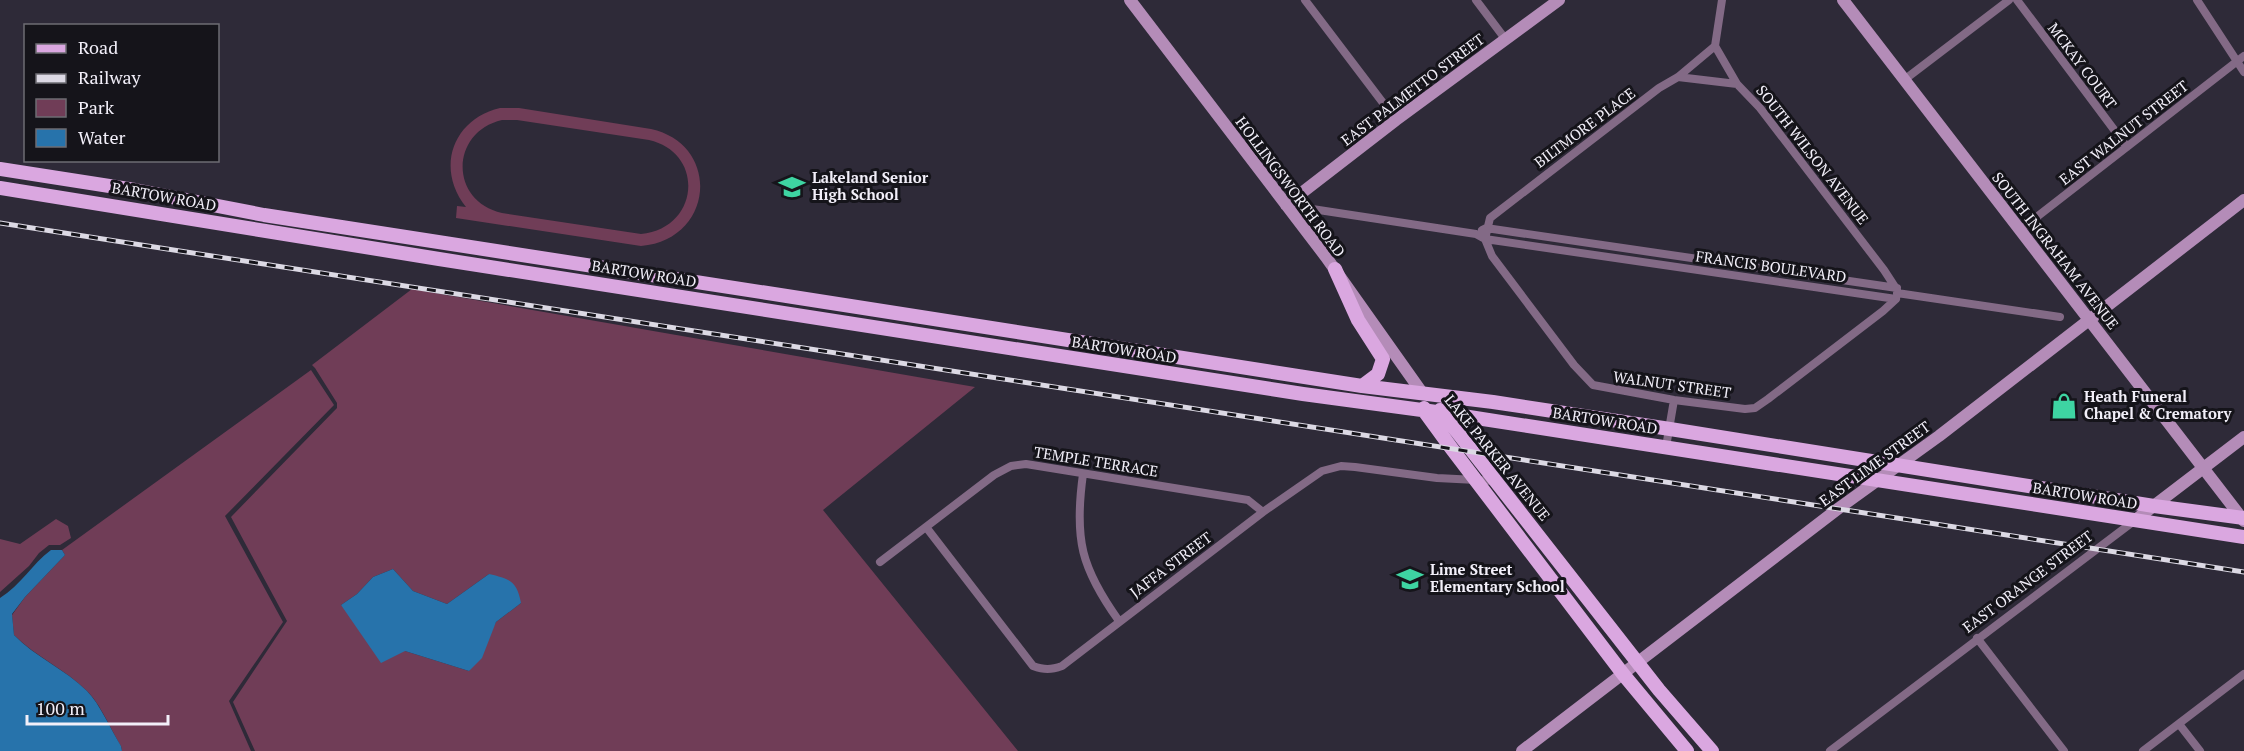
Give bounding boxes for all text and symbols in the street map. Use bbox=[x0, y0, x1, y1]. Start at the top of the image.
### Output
street label: MCKAY COURT bbox=[2044, 18, 2122, 112]
legend bbox=[24, 24, 219, 162]
street label: EAST PALMETTO STREET bbox=[1337, 29, 1488, 150]
text: Road bbox=[78, 35, 118, 59]
text: Railway bbox=[78, 65, 142, 89]
street label: EAST WALNUT STREET bbox=[2055, 75, 2192, 189]
street label: SOUTH WILSON AVENUE bbox=[1752, 81, 1873, 228]
street label: BILTMORE PLACE bbox=[1530, 83, 1639, 172]
text: Park bbox=[78, 95, 115, 119]
street label: HOLLINGSWORTH ROAD bbox=[1231, 112, 1350, 261]
text: Water bbox=[78, 125, 125, 149]
place label: Lakeland Senior High School bbox=[812, 167, 929, 204]
street label: SOUTH INGRAHAM AVENUE bbox=[1988, 168, 2124, 333]
school or university icon: Lakeland Senior High School bbox=[777, 172, 807, 202]
street label: BARTOW ROAD bbox=[110, 177, 218, 215]
street label: FRANCIS BOULEVARD bbox=[1694, 246, 1848, 286]
street label: BARTOW ROAD bbox=[590, 255, 698, 291]
street label: BARTOW ROAD bbox=[1070, 331, 1178, 367]
street label: WALNUT STREET bbox=[1612, 366, 1732, 402]
place label: Heath Funeral Chapel & Crematory bbox=[2084, 386, 2232, 423]
street label: LAKE PARKER AVENUE bbox=[1441, 390, 1555, 525]
shop icon: Heath Funeral Chapel & Crematory bbox=[2049, 391, 2079, 421]
street label: BARTOW ROAD bbox=[1551, 402, 1659, 438]
street label: EAST LIME STREET bbox=[1815, 416, 1934, 510]
street label: TEMPLE TERRACE bbox=[1033, 441, 1160, 481]
street label: BARTOW ROAD bbox=[2031, 477, 2139, 513]
street label: EAST ORANGE STREET bbox=[1958, 526, 2097, 637]
street label: JAFFA STREET bbox=[1125, 527, 1215, 602]
place label: Lime Street Elementary School bbox=[1430, 559, 1565, 596]
school or university icon: Lime Street Elementary School bbox=[1395, 564, 1425, 594]
scale bar bbox=[27, 688, 168, 726]
text: 100 m bbox=[36, 696, 85, 720]

